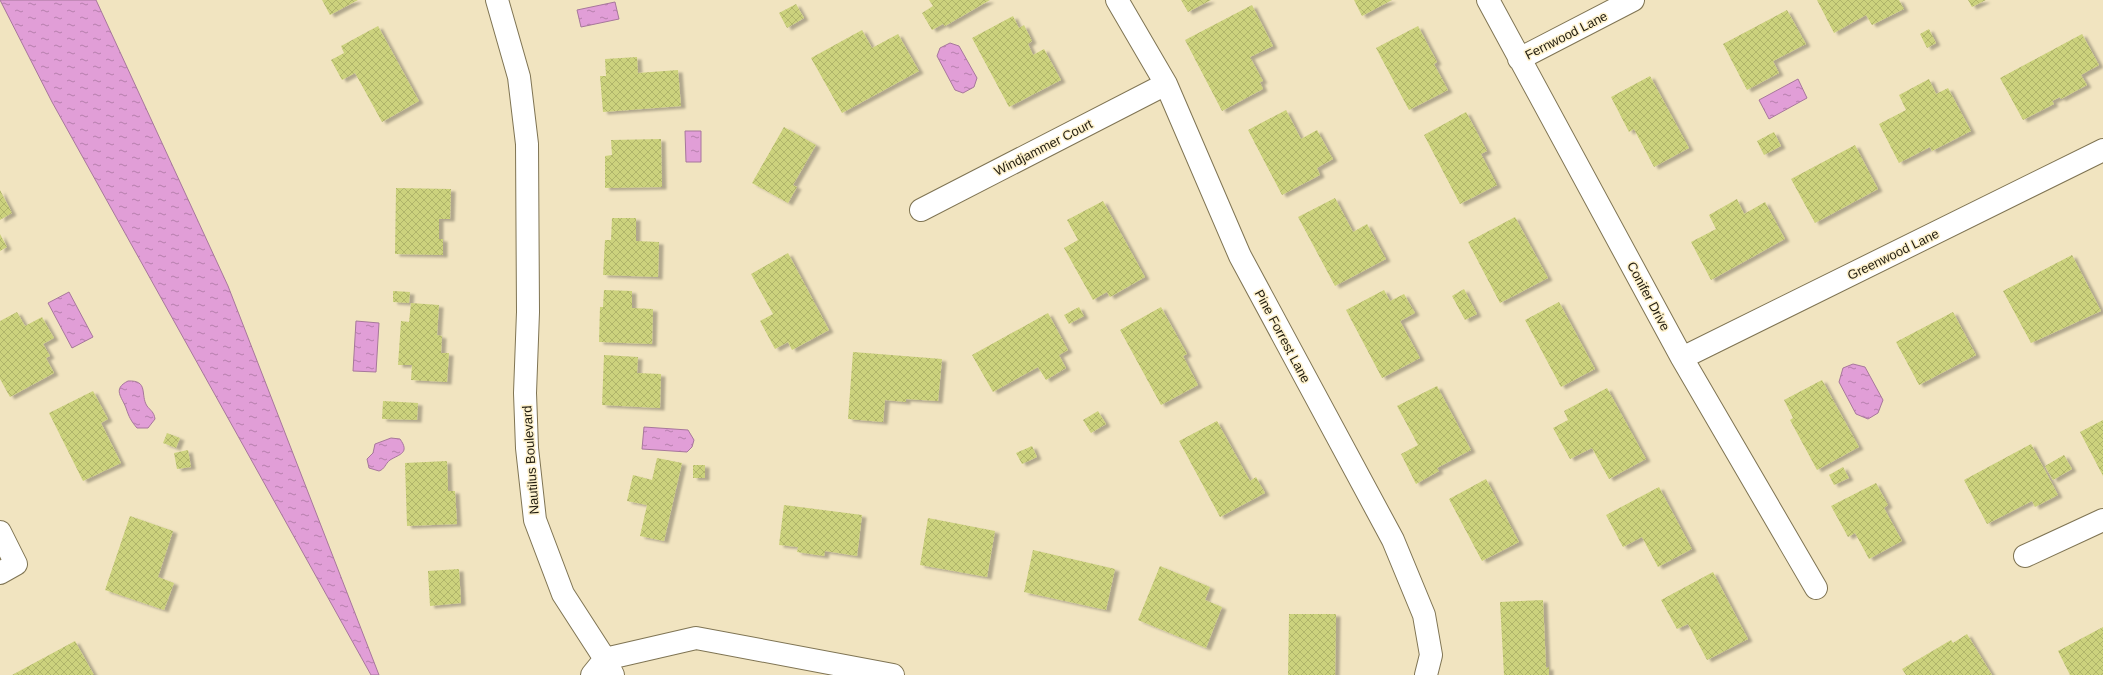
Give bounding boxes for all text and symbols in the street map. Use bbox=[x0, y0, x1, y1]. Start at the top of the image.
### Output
street label: Fernwood Lane bbox=[1523, 8, 1610, 63]
street label: Windjammer Court bbox=[992, 116, 1095, 179]
street label: Greenwood Lane bbox=[1845, 226, 1941, 283]
street label: Conifer Drive bbox=[1624, 259, 1673, 333]
street label: Pine Forrest Lane bbox=[1252, 287, 1313, 385]
street label: Nautilus Boulevard bbox=[519, 405, 542, 515]

